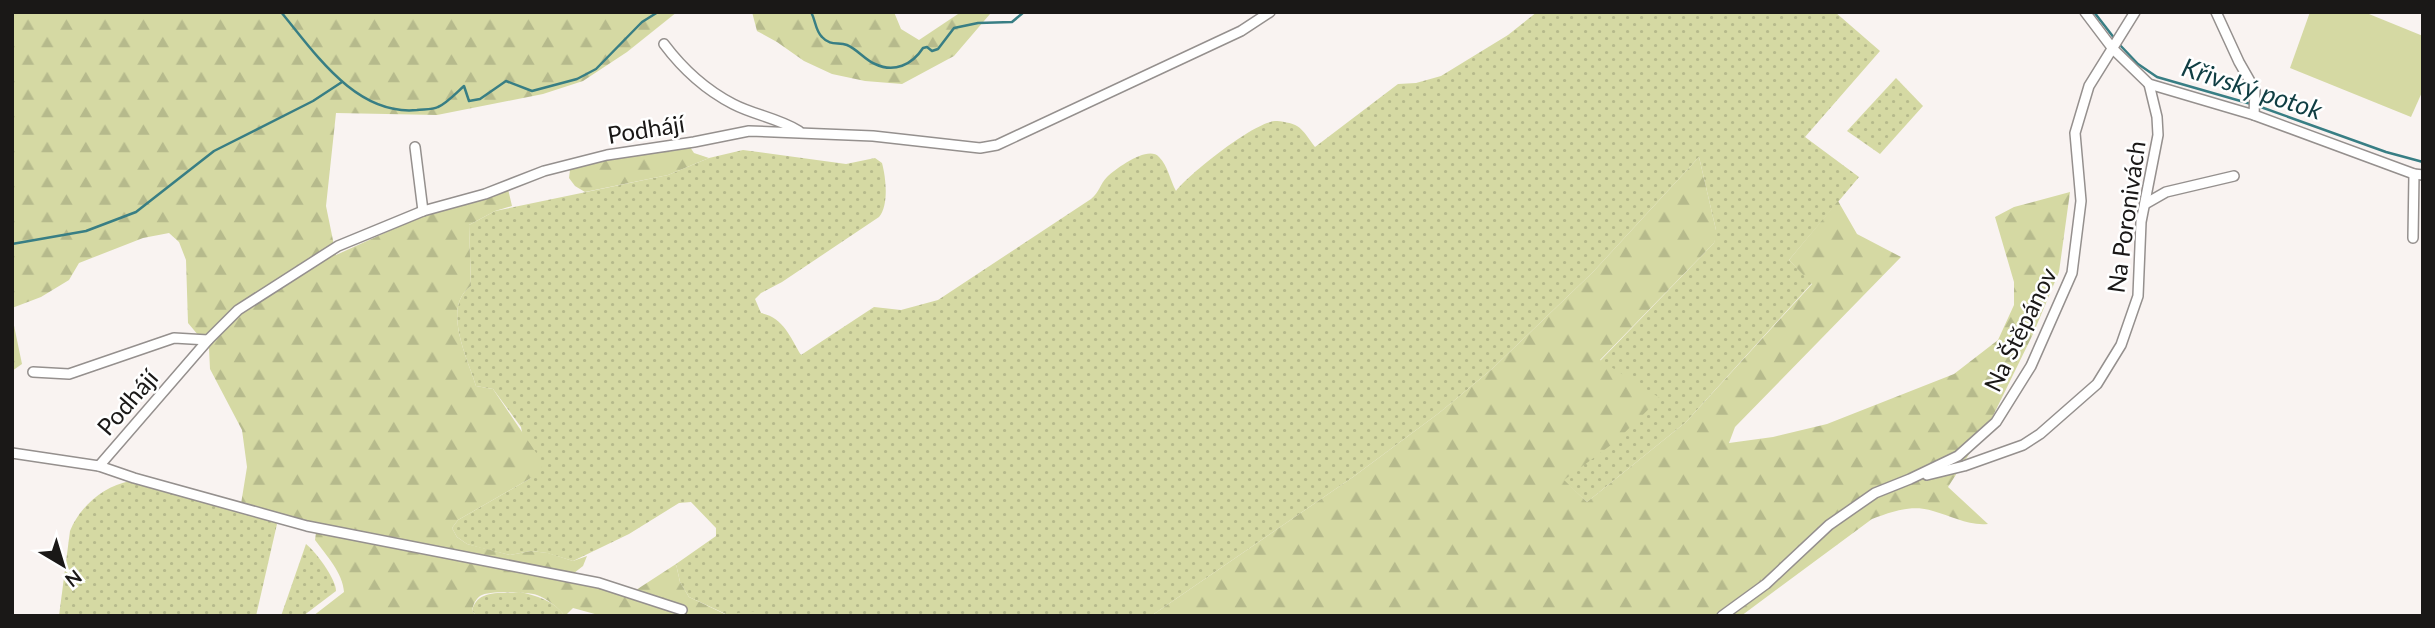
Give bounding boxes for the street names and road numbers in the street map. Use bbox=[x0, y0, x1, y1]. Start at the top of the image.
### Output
street label: Podhájí bbox=[605, 108, 688, 149]
street label: Na Poronivách bbox=[2100, 139, 2151, 295]
street label: Na Štěpánov bbox=[1977, 262, 2062, 396]
street label: Podhájí bbox=[90, 362, 164, 441]

